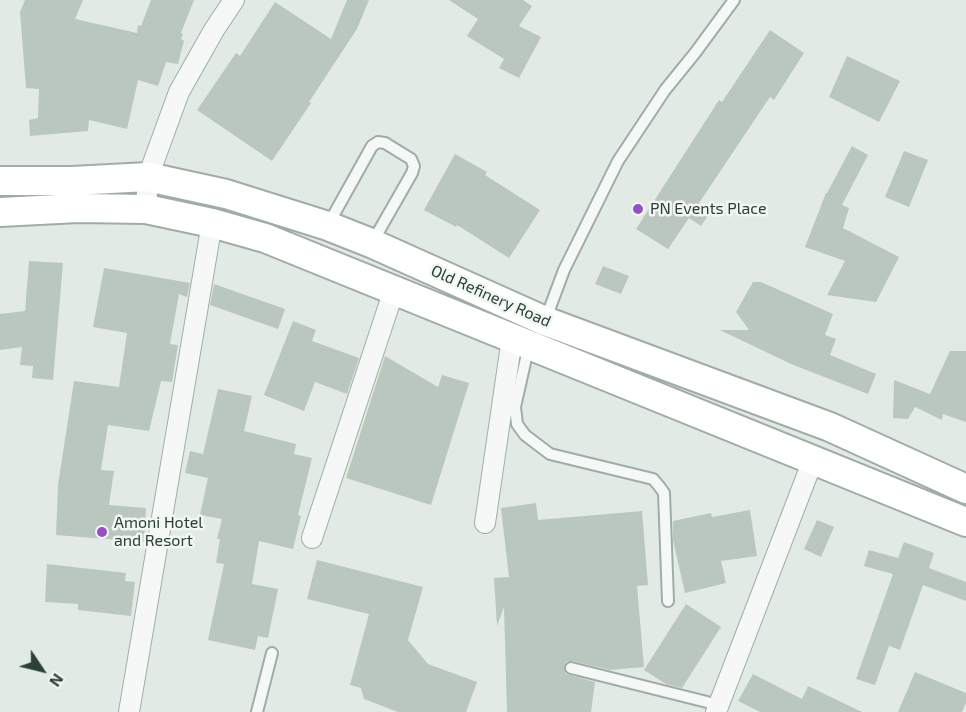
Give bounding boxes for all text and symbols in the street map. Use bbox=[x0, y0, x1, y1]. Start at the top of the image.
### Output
place label: PN Events Place bbox=[650, 199, 767, 219]
marker: PN Events Place bbox=[631, 202, 645, 216]
street label: Old Refinery Road bbox=[428, 261, 554, 331]
place label: Amoni Hotel and Resort bbox=[114, 513, 203, 551]
marker: Amoni Hotel and Resort bbox=[95, 525, 109, 539]
north arrow bbox=[12, 640, 72, 700]
text: N bbox=[46, 670, 68, 691]

